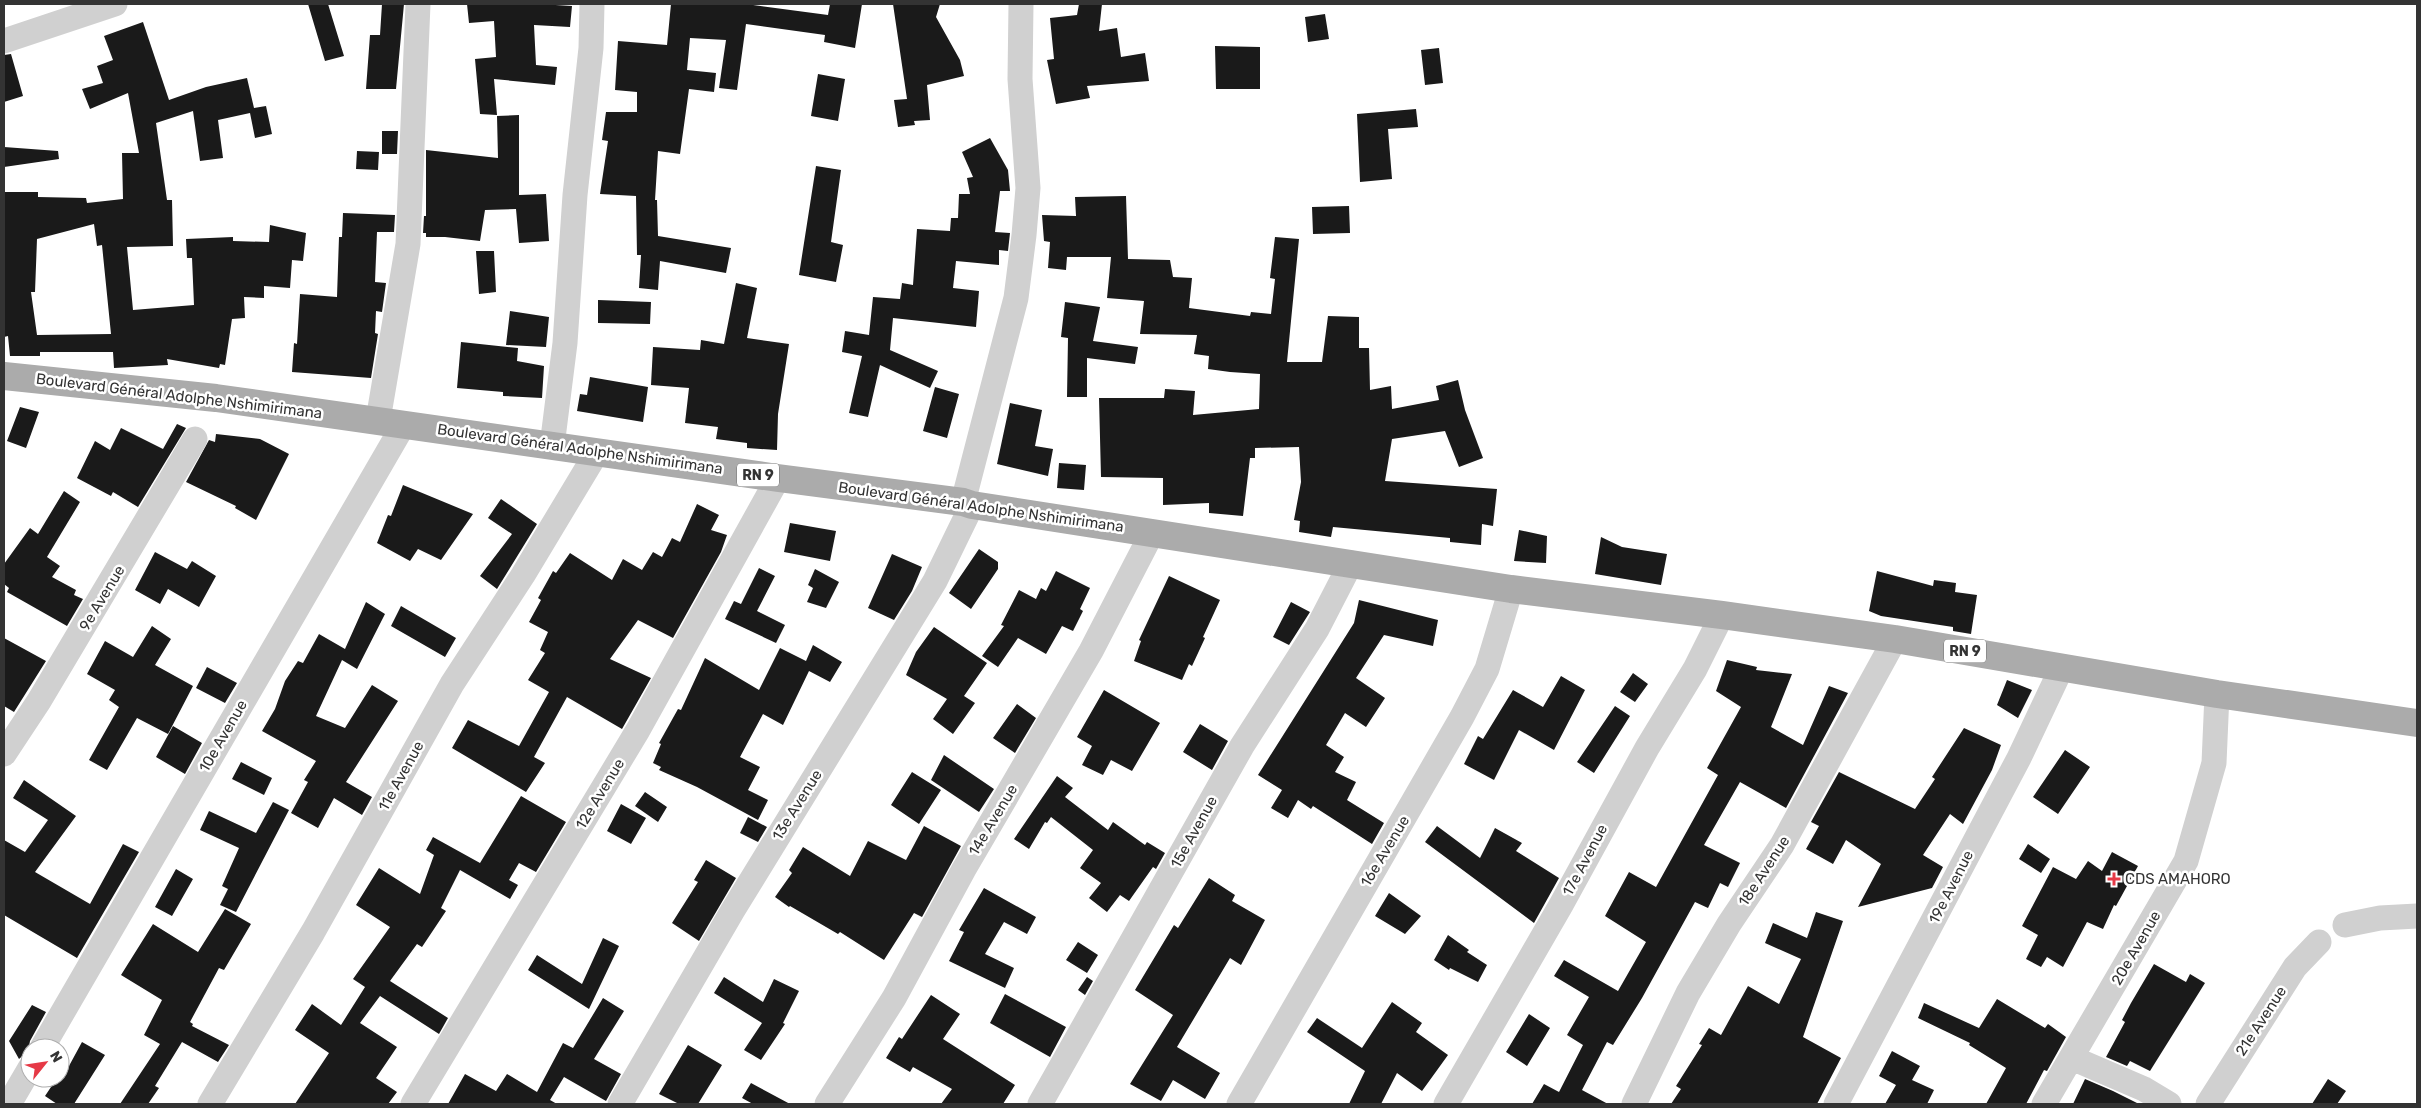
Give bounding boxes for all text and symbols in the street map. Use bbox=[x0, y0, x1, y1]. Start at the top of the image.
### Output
street label: Boulevard Général Adolphe Nshimirimana bbox=[35, 370, 323, 422]
street label: Boulevard Général Adolphe Nshimirimana bbox=[436, 420, 724, 478]
road number: RN 9 bbox=[737, 464, 779, 486]
street label: Boulevard Général Adolphe Nshimirimana bbox=[837, 478, 1125, 536]
street label: 9e Avenue bbox=[75, 562, 129, 634]
road number: RN 9 bbox=[1944, 640, 1986, 662]
street label: 10e Avenue bbox=[195, 697, 251, 775]
street label: 11e Avenue bbox=[374, 738, 428, 814]
street label: 12e Avenue bbox=[572, 755, 628, 833]
street label: 13e Avenue bbox=[768, 766, 826, 844]
street label: 14e Avenue bbox=[965, 781, 1021, 859]
street label: 15e Avenue bbox=[1167, 793, 1221, 871]
street label: 16e Avenue bbox=[1357, 812, 1413, 890]
street label: 17e Avenue bbox=[1559, 821, 1611, 899]
street label: 18e Avenue bbox=[1735, 832, 1793, 910]
street label: 19e Avenue bbox=[1925, 847, 1977, 927]
place label: CDS AMAHORO bbox=[2125, 870, 2231, 888]
marker: CDS AMAHORO bbox=[2107, 872, 2121, 886]
street label: 20e Avenue bbox=[2108, 908, 2164, 988]
street label: 21e Avenue bbox=[2232, 983, 2290, 1059]
north arrow bbox=[20, 1038, 70, 1088]
text: N bbox=[46, 1048, 66, 1065]

